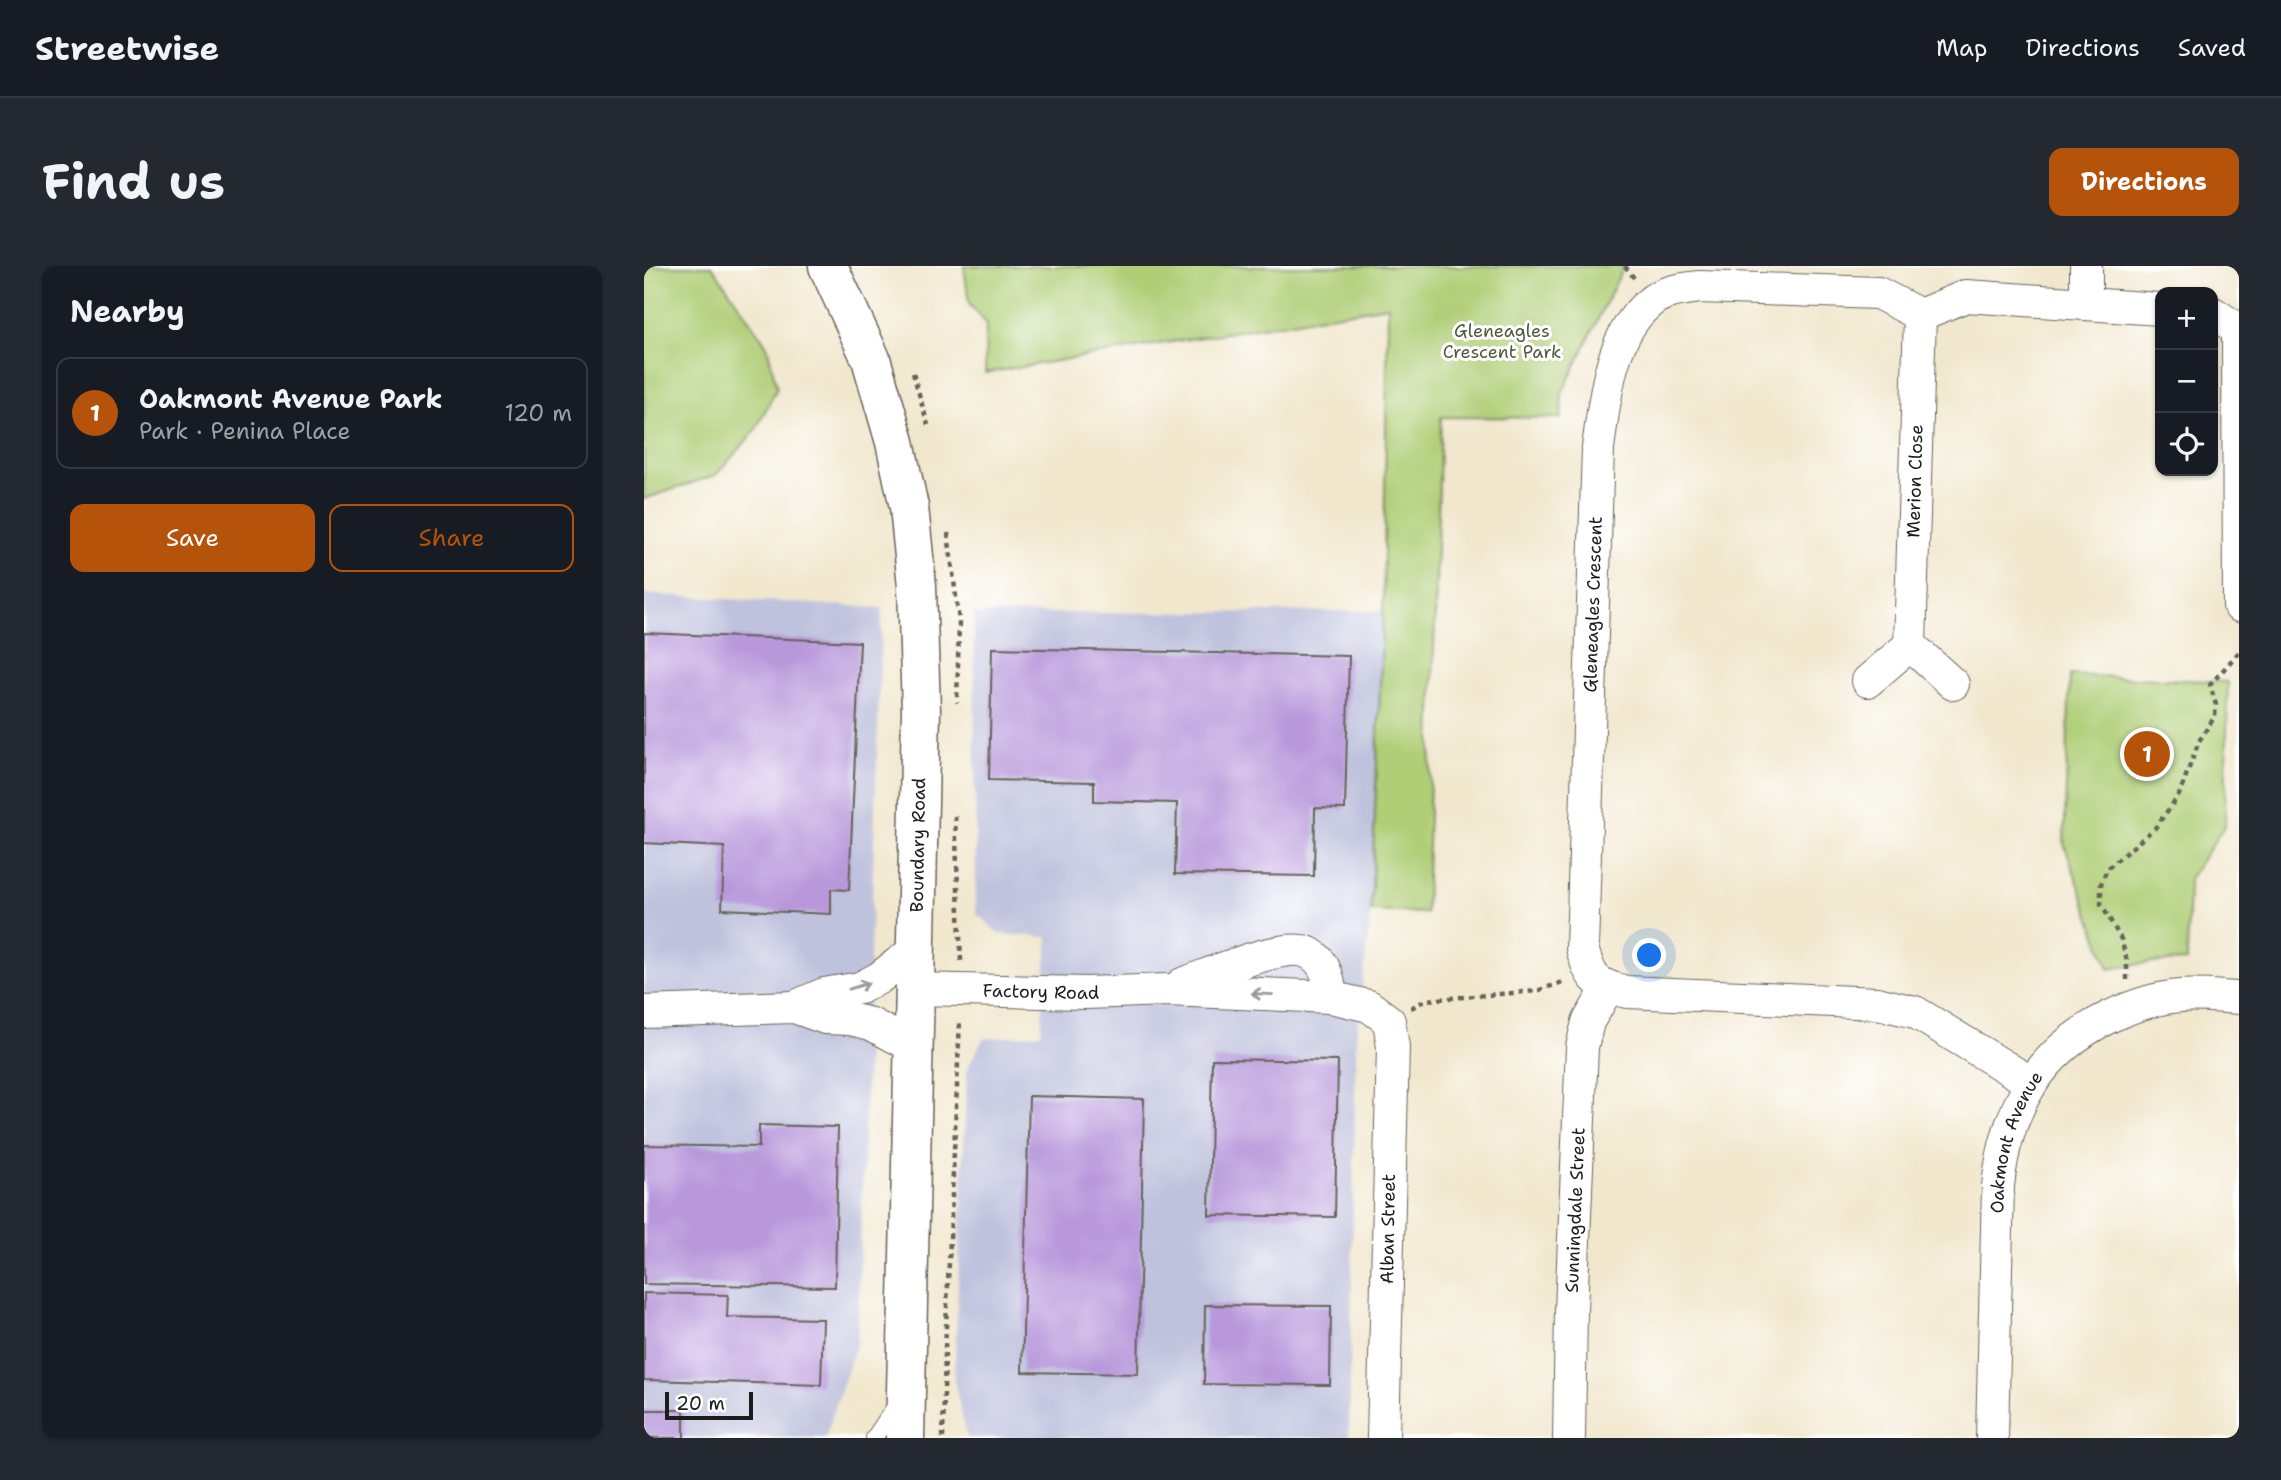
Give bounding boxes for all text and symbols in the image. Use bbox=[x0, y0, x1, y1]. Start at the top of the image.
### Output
text: Streetwise bbox=[35, 26, 219, 71]
text: Map bbox=[1936, 32, 1987, 64]
text: Directions bbox=[2025, 32, 2140, 64]
text: Saved bbox=[2178, 32, 2246, 64]
button: Directions bbox=[2049, 148, 2239, 216]
text: Find us bbox=[42, 149, 225, 215]
map controls bbox=[2155, 287, 2218, 476]
button: + bbox=[2155, 287, 2218, 350]
text: Nearby bbox=[70, 291, 185, 332]
park label: Gleneagles Crescent Park bbox=[1443, 319, 1561, 364]
button: − bbox=[2155, 350, 2218, 413]
text: Oakmont Avenue Park bbox=[139, 381, 442, 416]
text: 1 bbox=[90, 398, 100, 428]
text: 120 m bbox=[504, 398, 572, 428]
button: locate bbox=[2155, 413, 2218, 476]
text: Park · Penina Place bbox=[139, 416, 351, 446]
street label: Merion Close bbox=[1901, 424, 1929, 538]
button: Save bbox=[70, 504, 315, 572]
button: Share bbox=[329, 504, 574, 572]
street label: Gleneagles Crescent bbox=[1578, 516, 1608, 693]
pin: 1 bbox=[2124, 728, 2170, 780]
street label: Boundary Road bbox=[905, 777, 931, 913]
your location bbox=[1632, 938, 1666, 972]
one-way arrow bbox=[847, 979, 869, 992]
street label: Factory Road bbox=[982, 979, 1100, 1005]
one-way arrow bbox=[1250, 987, 1273, 1000]
street label: Oakmont Avenue bbox=[1985, 1066, 2048, 1214]
street label: Sunningdale Street bbox=[1560, 1127, 1591, 1293]
street label: Alban Street bbox=[1375, 1174, 1401, 1284]
scale bar bbox=[665, 1389, 752, 1421]
text: 20 m bbox=[676, 1391, 725, 1416]

